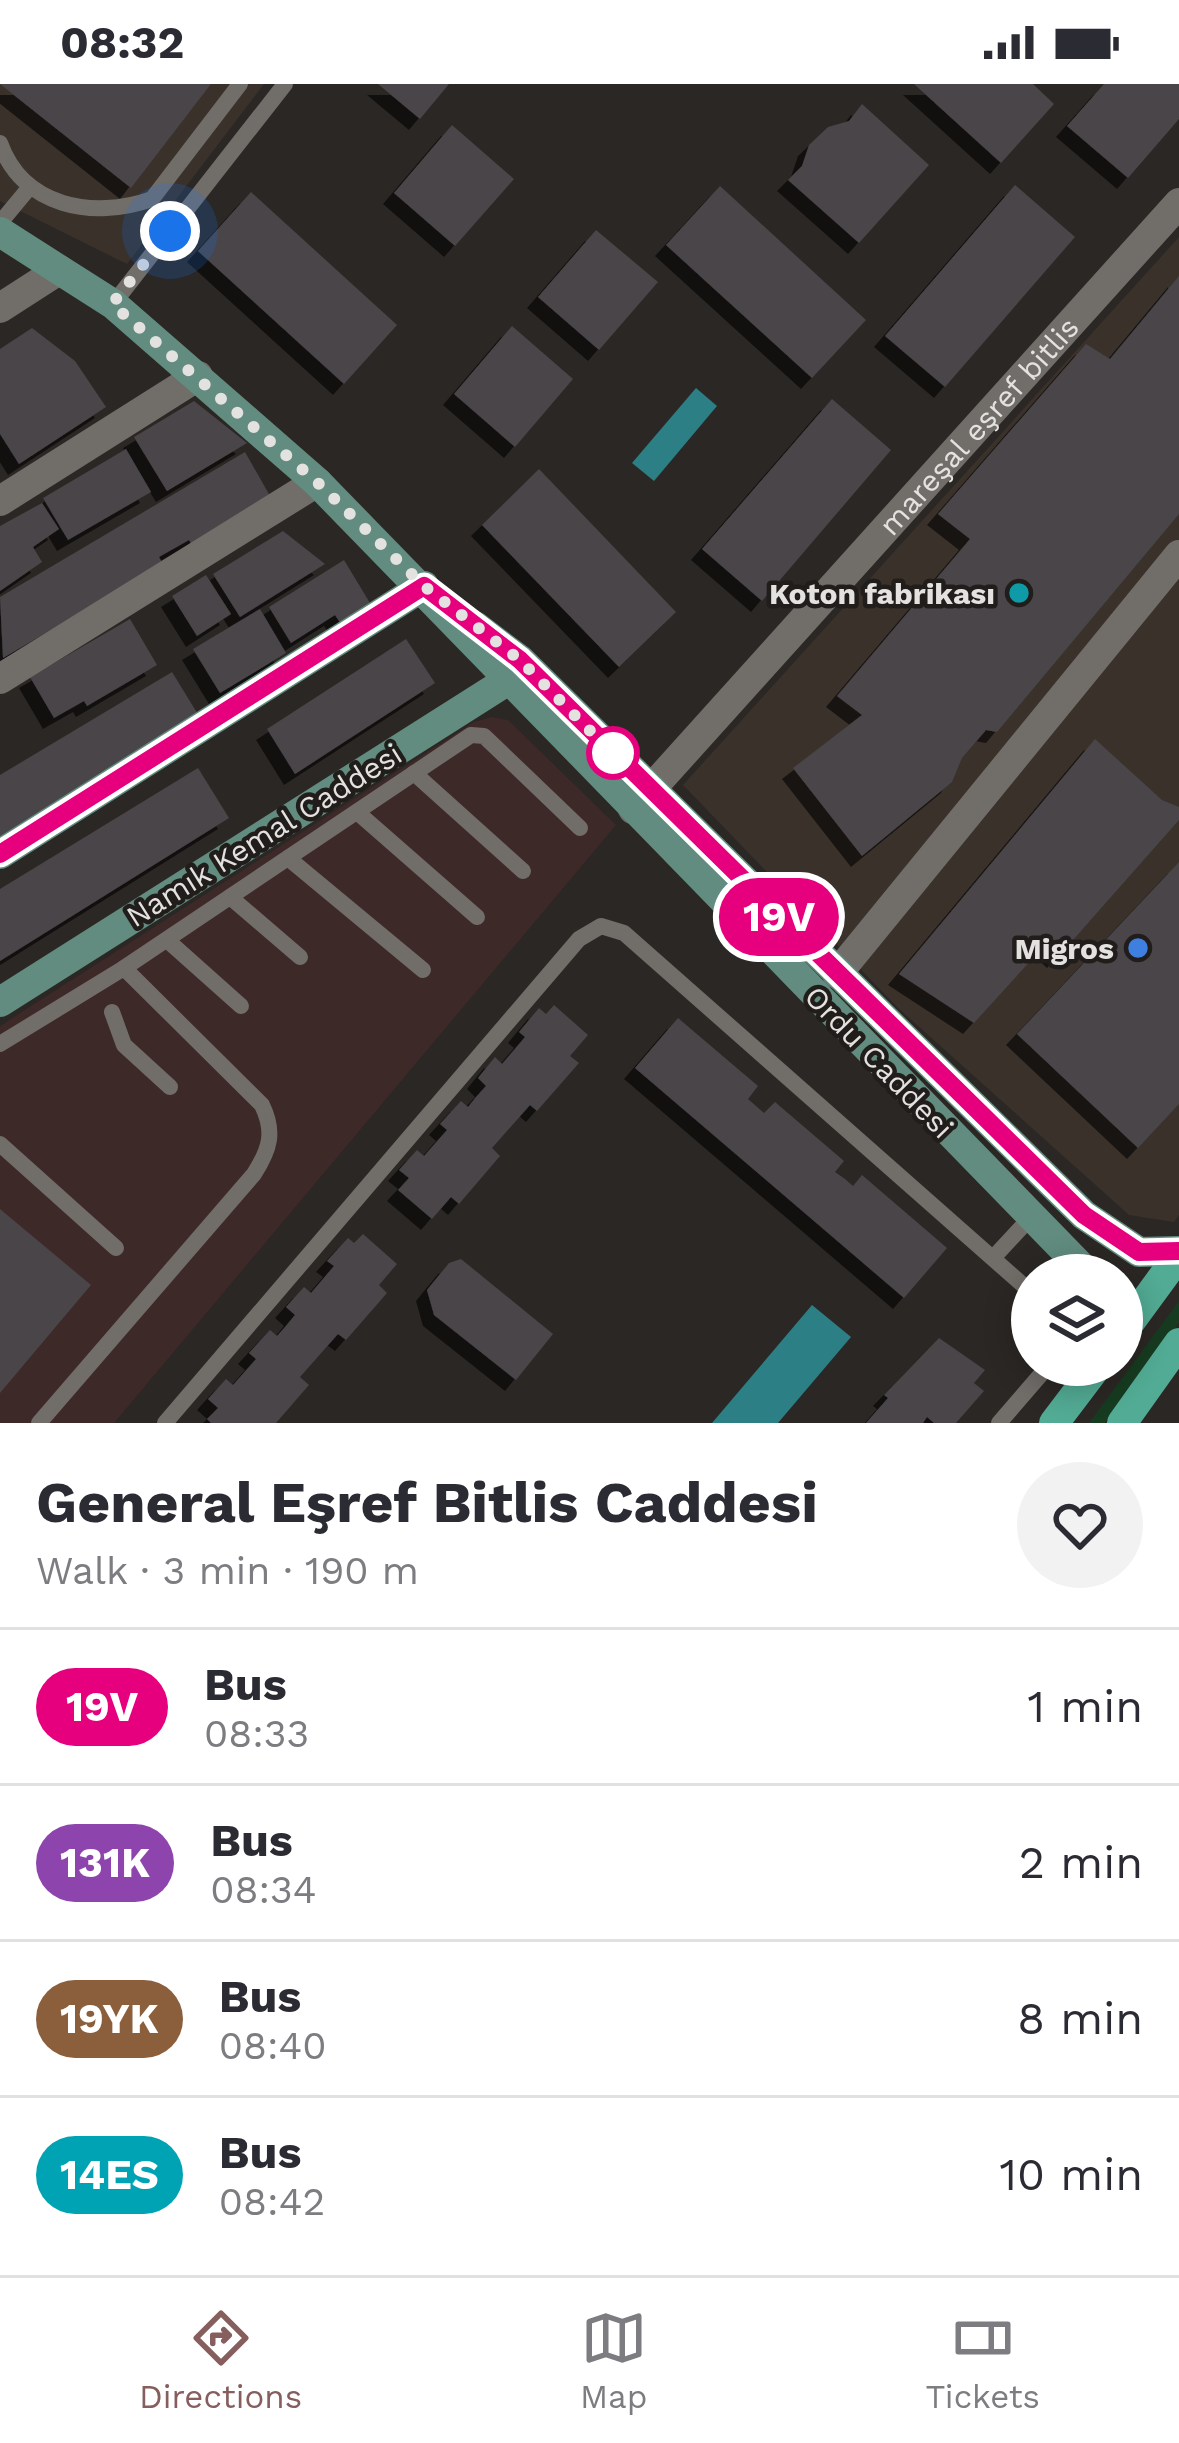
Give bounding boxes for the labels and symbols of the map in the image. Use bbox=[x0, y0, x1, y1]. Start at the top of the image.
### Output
your location bbox=[140, 201, 200, 261]
street label: mareşal eşref bitlis bbox=[871, 310, 1085, 542]
place label: Koton fabrikası bbox=[769, 576, 995, 611]
marker: Koton fabrikası bbox=[1006, 580, 1032, 606]
unlabelled marker bbox=[588, 728, 638, 778]
street label: Namık Kemal Caddesi bbox=[120, 736, 408, 934]
line badge: 19V bbox=[710, 878, 848, 956]
place label: Migros bbox=[1015, 931, 1114, 966]
marker: Migros bbox=[1125, 935, 1151, 961]
street label: Ordu Caddesi bbox=[798, 979, 960, 1145]

